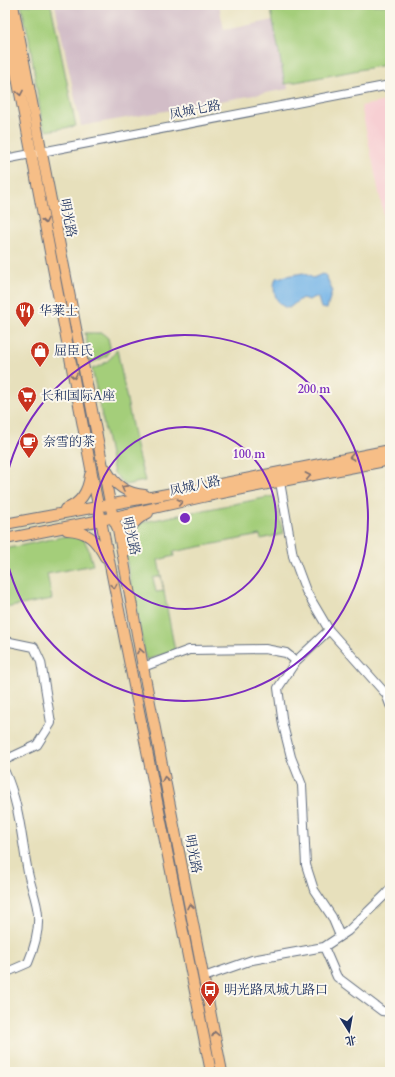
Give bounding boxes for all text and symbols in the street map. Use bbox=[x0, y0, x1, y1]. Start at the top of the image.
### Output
one-way arrow bbox=[16, 90, 24, 96]
street label: 凤城七路 bbox=[168, 96, 222, 124]
street label: 明光路 bbox=[55, 197, 81, 239]
one-way arrow bbox=[40, 218, 49, 224]
restaurant icon: 华莱士 bbox=[14, 300, 36, 328]
place label: 华莱士 bbox=[39, 302, 78, 320]
shop icon: 屈臣氏 bbox=[29, 340, 51, 368]
place label: 屈臣氏 bbox=[54, 342, 93, 360]
one-way arrow bbox=[69, 373, 78, 379]
text: 200 m bbox=[298, 381, 331, 397]
supermarket icon: 长和国际A座 bbox=[16, 385, 38, 413]
place label: 长和国际A座 bbox=[41, 387, 115, 405]
cafe icon: 奈雪的茶 bbox=[18, 431, 40, 459]
place label: 奈雪的茶 bbox=[43, 433, 95, 451]
text: 100 m bbox=[233, 446, 266, 462]
one-way arrow bbox=[349, 453, 355, 461]
street label: 凤城八路 bbox=[168, 472, 222, 500]
one-way arrow bbox=[304, 472, 311, 481]
one-way arrow bbox=[121, 486, 128, 493]
one-way arrow bbox=[177, 499, 183, 507]
centre of rings bbox=[178, 511, 192, 525]
street label: 明光路 bbox=[118, 515, 144, 557]
one-way arrow bbox=[110, 583, 118, 590]
one-way arrow bbox=[136, 648, 145, 654]
one-way arrow bbox=[161, 775, 170, 782]
street label: 明光路 bbox=[180, 833, 206, 875]
one-way arrow bbox=[186, 903, 195, 909]
bus stop icon: 明光路凤城九路口 bbox=[199, 979, 221, 1007]
place label: 明光路凤城九路口 bbox=[224, 981, 328, 999]
north arrow bbox=[329, 1011, 369, 1051]
one-way arrow bbox=[211, 1031, 220, 1037]
text: 北 bbox=[344, 1032, 358, 1049]

